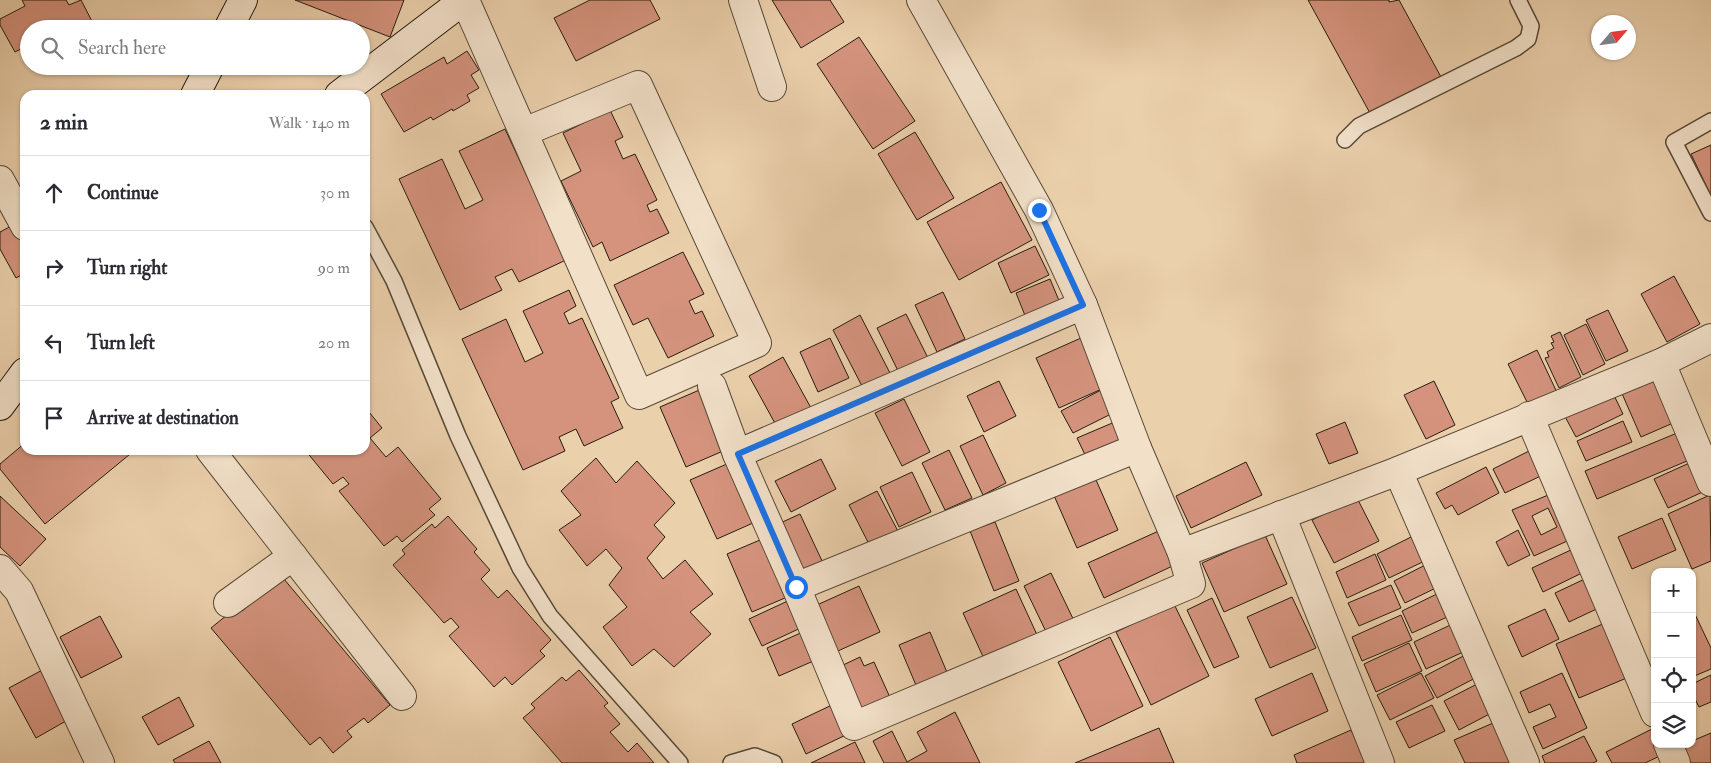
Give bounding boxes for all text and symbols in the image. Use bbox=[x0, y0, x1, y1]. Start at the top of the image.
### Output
north arrow bbox=[1591, 15, 1636, 60]
search box bbox=[20, 20, 370, 75]
icon: search bbox=[38, 34, 66, 62]
text: Search here bbox=[78, 36, 166, 60]
text: 2 min bbox=[40, 109, 88, 136]
text: Walk · 140 m bbox=[269, 113, 350, 133]
icon: ahead bbox=[40, 179, 68, 207]
text: Continue bbox=[87, 181, 158, 205]
text: 30 m bbox=[320, 183, 350, 203]
route end bbox=[1028, 199, 1051, 222]
icon: right bbox=[40, 254, 68, 282]
text: Turn right bbox=[87, 256, 167, 280]
text: 90 m bbox=[318, 258, 350, 278]
icon: left bbox=[40, 329, 68, 357]
text: Turn left bbox=[87, 331, 155, 355]
text: 20 m bbox=[318, 333, 350, 353]
icon: arrive bbox=[40, 404, 68, 432]
text: Arrive at destination bbox=[87, 406, 239, 430]
map controls bbox=[1651, 568, 1696, 748]
button: + bbox=[1651, 568, 1696, 613]
route start bbox=[785, 576, 808, 599]
button: − bbox=[1651, 613, 1696, 658]
button: locate bbox=[1651, 658, 1696, 703]
button: layers bbox=[1651, 703, 1696, 748]

